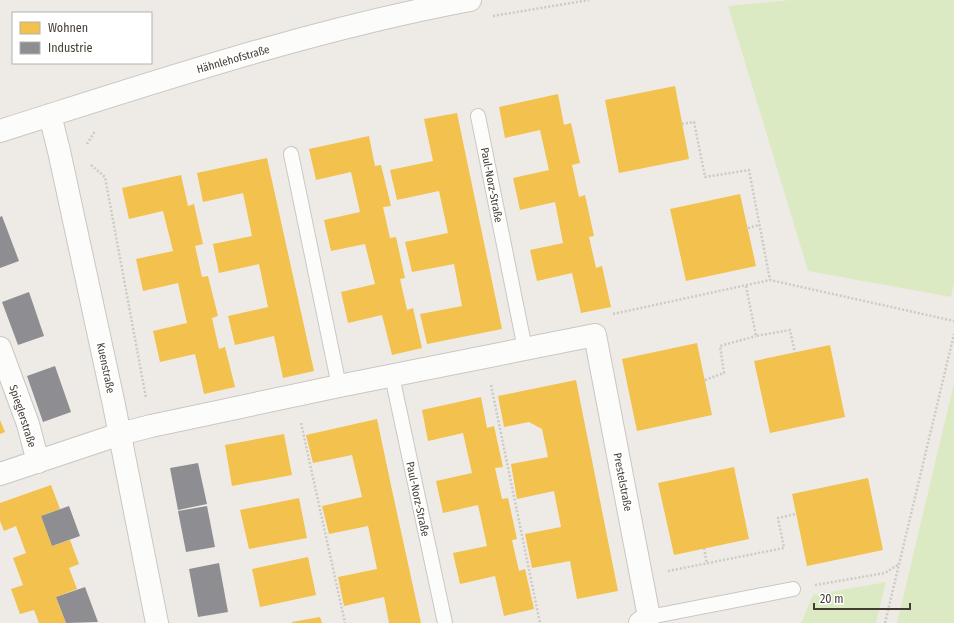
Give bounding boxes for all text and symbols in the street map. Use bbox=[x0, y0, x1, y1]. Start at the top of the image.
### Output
legend bbox=[12, 12, 152, 64]
text: Wohnen bbox=[48, 21, 88, 35]
text: Industrie bbox=[48, 41, 92, 55]
street label: Hähnlehofstraße bbox=[195, 43, 271, 76]
street label: Paul-Norz-Straße bbox=[478, 146, 505, 224]
street label: Kuenstraße bbox=[94, 342, 117, 395]
street label: Spieglerstraße bbox=[6, 383, 39, 449]
street label: Prestelstraße bbox=[610, 452, 635, 513]
street label: Paul-Norz-Straße bbox=[403, 460, 432, 538]
scale bar bbox=[814, 585, 910, 611]
text: 20 m bbox=[820, 592, 844, 606]

